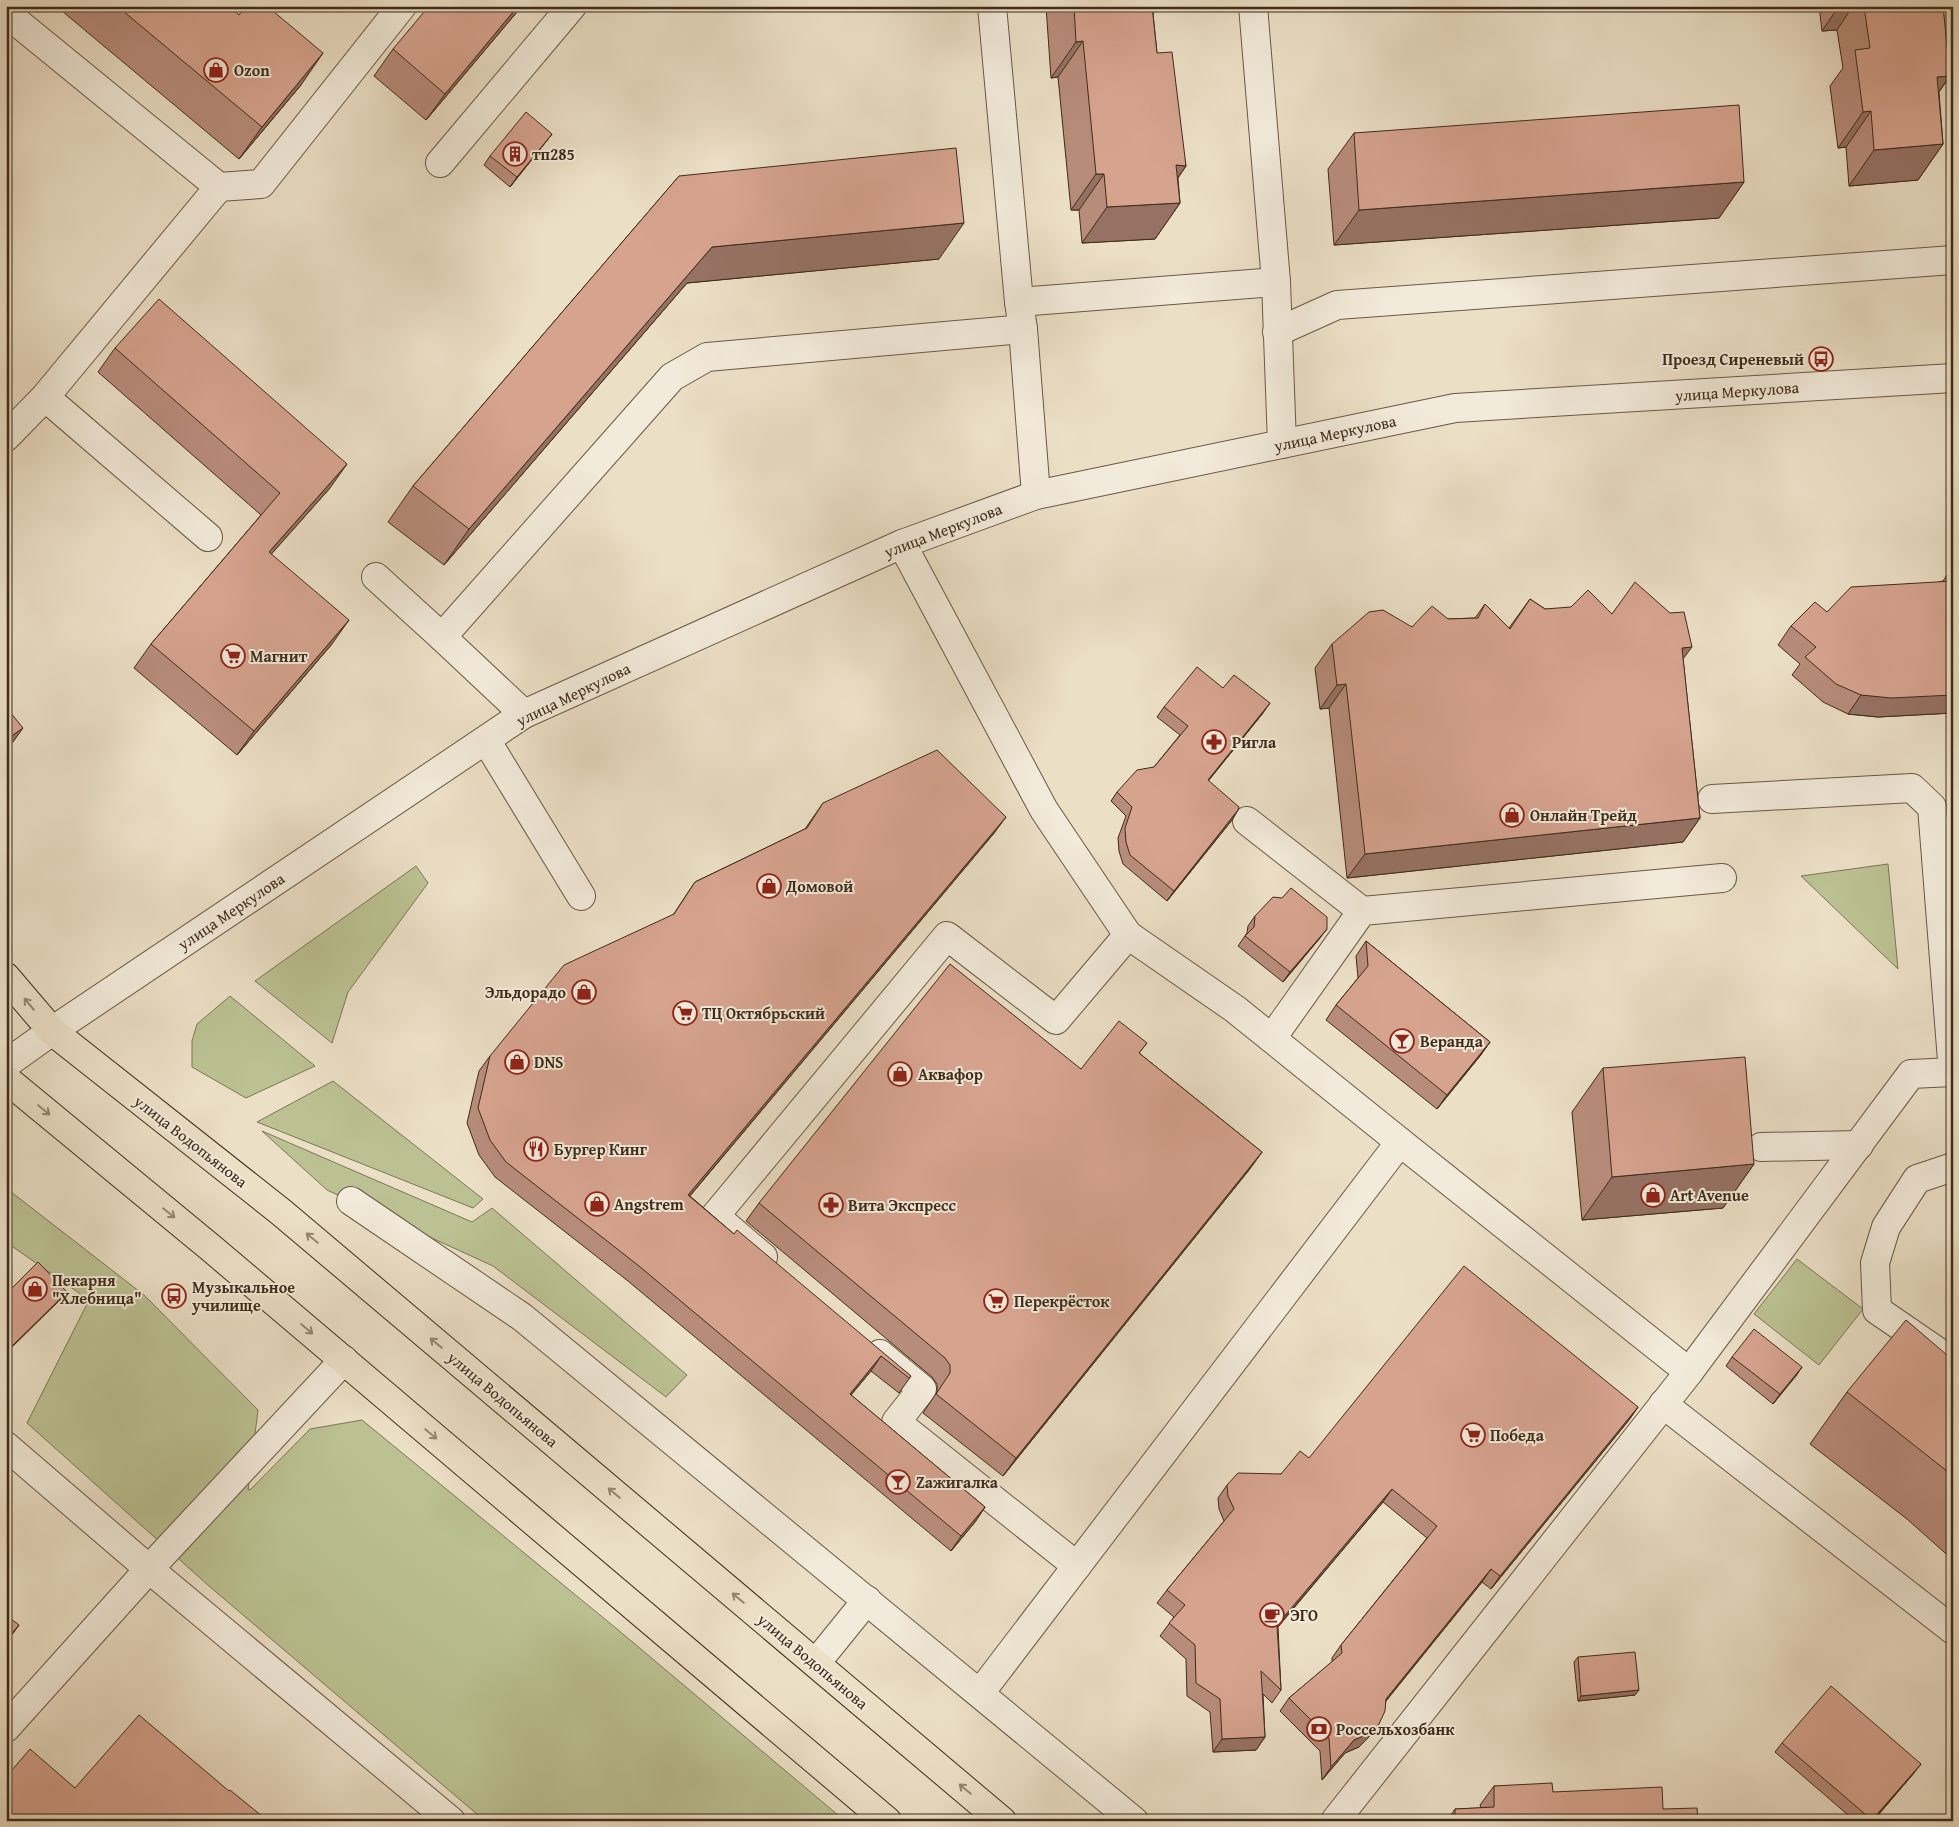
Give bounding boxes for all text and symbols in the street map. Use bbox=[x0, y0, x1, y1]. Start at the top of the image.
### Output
shop icon: Ozon bbox=[203, 57, 229, 83]
place label: Ozon bbox=[234, 58, 270, 82]
building icon: тп285 bbox=[502, 141, 528, 167]
place label: тп285 bbox=[532, 142, 575, 166]
bus stop icon: Проезд Сиреневый bbox=[1808, 346, 1834, 372]
place label: Проезд Сиреневый bbox=[1662, 347, 1804, 371]
street label: улица Меркулова bbox=[1673, 375, 1800, 407]
street label: улица Меркулова bbox=[1271, 408, 1399, 458]
street label: улица Меркулова bbox=[880, 496, 1006, 564]
supermarket icon: Магнит bbox=[220, 643, 246, 669]
place label: Магнит bbox=[250, 644, 308, 668]
street label: улица Меркулова bbox=[511, 656, 634, 732]
pharmacy icon: Ригла bbox=[1201, 729, 1227, 755]
place label: Ригла bbox=[1232, 730, 1277, 754]
shop icon: Онлайн Трейд bbox=[1499, 802, 1525, 828]
place label: Онлайн Трейд bbox=[1530, 803, 1637, 827]
street label: улица Меркулова bbox=[172, 866, 290, 956]
shop icon: Домовой bbox=[756, 873, 782, 899]
place label: Домовой bbox=[785, 874, 853, 898]
shop icon: Эльдорадо bbox=[571, 979, 597, 1005]
place label: Эльдорадо bbox=[485, 980, 566, 1004]
one-way arrow bbox=[23, 998, 35, 1011]
supermarket icon: ТЦ Октябрьский bbox=[672, 1000, 698, 1026]
place label: ТЦ Октябрьский bbox=[702, 1001, 825, 1025]
bar icon: Веранда bbox=[1389, 1028, 1415, 1054]
place label: Веранда bbox=[1420, 1029, 1484, 1053]
shop icon: DNS bbox=[504, 1049, 530, 1075]
place label: DNS bbox=[534, 1050, 564, 1074]
shop icon: Аквафор bbox=[887, 1061, 913, 1087]
place label: Аквафор bbox=[918, 1062, 983, 1086]
street label: улица Водопьянова bbox=[128, 1088, 253, 1193]
one-way arrow bbox=[37, 1104, 50, 1115]
restaurant icon: Бургер Кинг bbox=[523, 1136, 549, 1162]
place label: Бургер Кинг bbox=[554, 1137, 648, 1161]
shop icon: Art Avenue bbox=[1640, 1182, 1666, 1208]
place label: Art Avenue bbox=[1670, 1183, 1749, 1207]
shop icon: Angstrem bbox=[584, 1191, 610, 1217]
place label: Angstrem bbox=[614, 1192, 684, 1216]
pharmacy icon: Вита Экспресс bbox=[818, 1192, 844, 1218]
place label: Вита Экспресс bbox=[848, 1193, 956, 1217]
one-way arrow bbox=[162, 1208, 175, 1219]
one-way arrow bbox=[306, 1233, 319, 1244]
place label: Пекарня "Хлебница" bbox=[52, 1268, 142, 1310]
place label: Музыкальное училище bbox=[191, 1275, 295, 1317]
shop icon: Пекарня "Хлебница" bbox=[22, 1276, 48, 1302]
bus stop icon: Музыкальное училище bbox=[161, 1283, 187, 1309]
supermarket icon: Перекрёсток bbox=[983, 1288, 1009, 1314]
place label: Перекрёсток bbox=[1014, 1289, 1110, 1313]
one-way arrow bbox=[300, 1323, 313, 1334]
one-way arrow bbox=[430, 1337, 443, 1349]
street label: улица Водопьянова bbox=[442, 1345, 564, 1453]
supermarket icon: Победа bbox=[1460, 1422, 1486, 1448]
place label: Победа bbox=[1490, 1423, 1545, 1447]
one-way arrow bbox=[424, 1429, 437, 1440]
bar icon: Zажигалка bbox=[885, 1469, 911, 1495]
place label: Zажигалка bbox=[916, 1470, 999, 1494]
one-way arrow bbox=[608, 1488, 621, 1499]
one-way arrow bbox=[732, 1592, 745, 1603]
cafe icon: ЭГО bbox=[1259, 1602, 1285, 1628]
place label: ЭГО bbox=[1290, 1603, 1318, 1627]
street label: улица Водопьянова bbox=[752, 1607, 874, 1715]
bank icon: Россельхозбанк bbox=[1306, 1716, 1332, 1742]
place label: Россельхозбанк bbox=[1336, 1717, 1455, 1741]
one-way arrow bbox=[959, 1784, 972, 1795]

